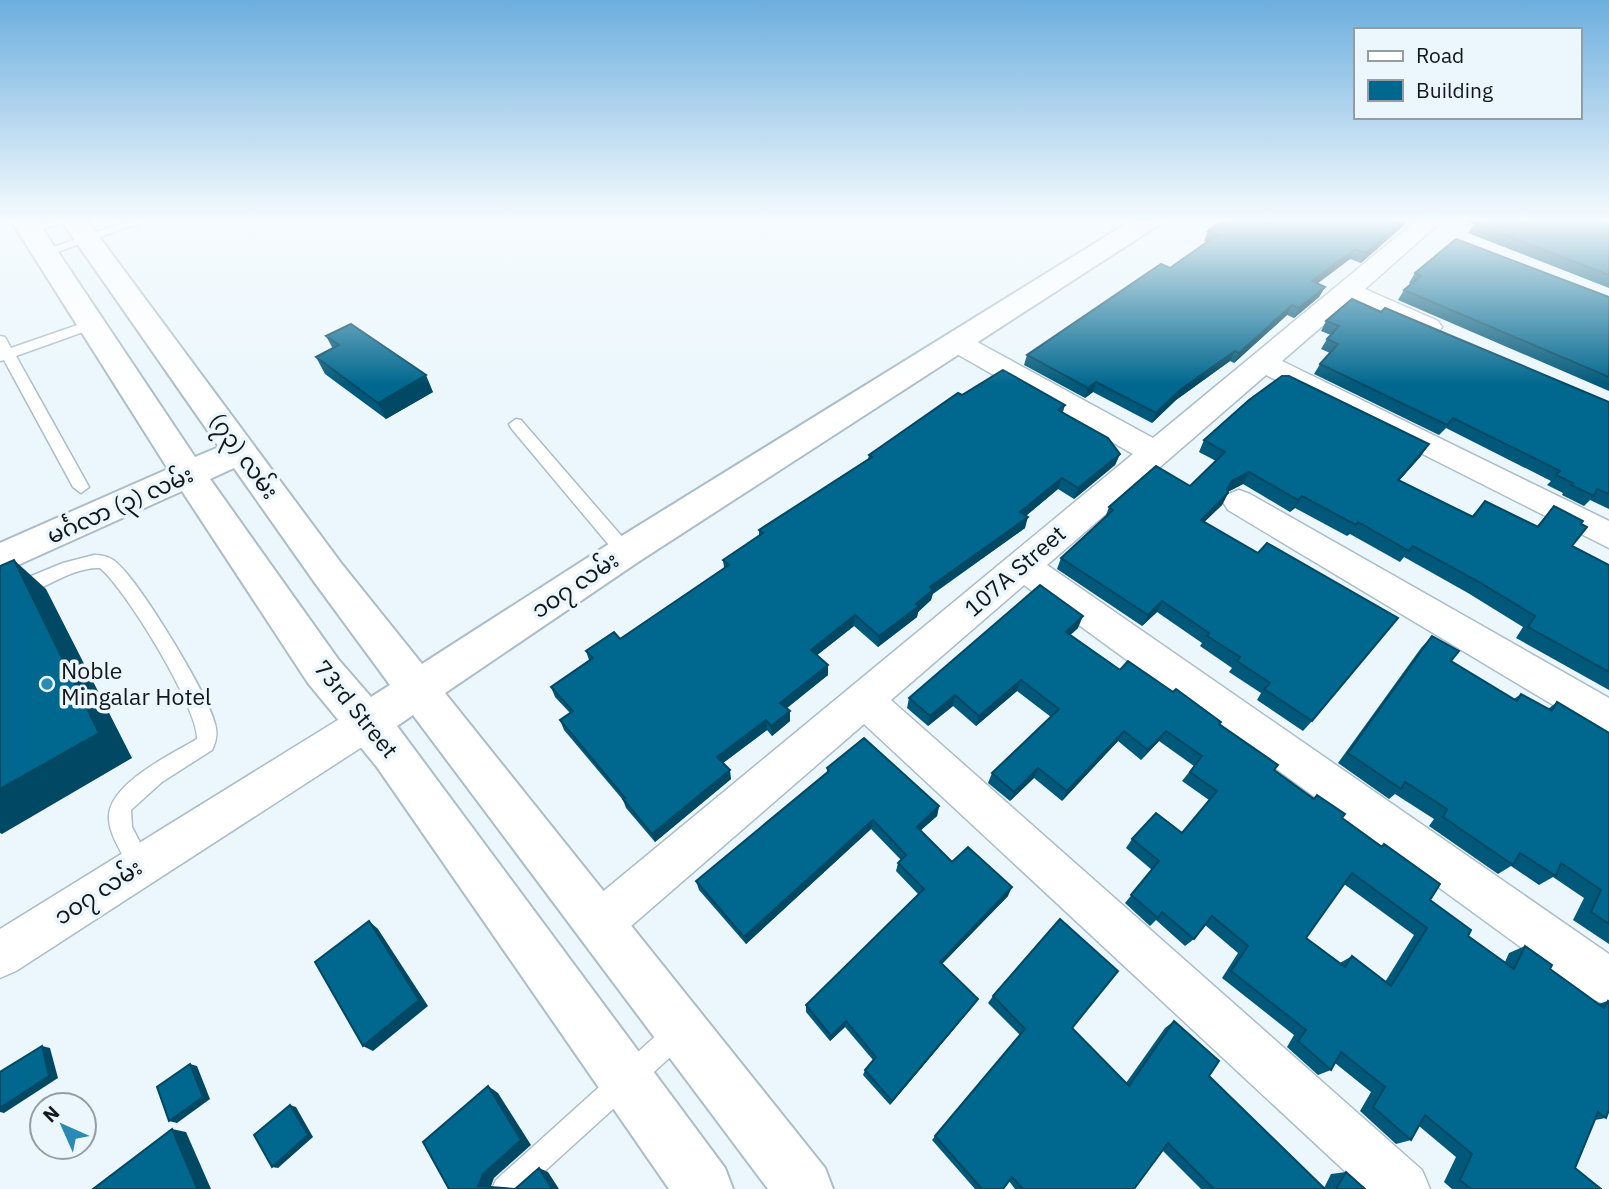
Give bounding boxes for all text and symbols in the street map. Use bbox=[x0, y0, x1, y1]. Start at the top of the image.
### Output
legend bbox=[1354, 28, 1581, 119]
text: Road bbox=[1416, 41, 1464, 69]
text: Building bbox=[1416, 76, 1493, 104]
street label: (၇၃) လမ်း bbox=[199, 406, 286, 507]
street label: မင်္ဂလာ (၃) လမ်း bbox=[42, 458, 200, 554]
street label: 107A Street bbox=[957, 518, 1071, 622]
street label: ၁၀၇ လမ်း bbox=[525, 544, 627, 628]
street label: 73rd Street bbox=[308, 653, 405, 764]
place label: Noble Mingalar Hotel bbox=[61, 655, 211, 711]
marker: Noble Mingalar Hotel bbox=[39, 676, 55, 692]
street label: ၁၀၇ လမ်း bbox=[48, 852, 150, 935]
north arrow bbox=[28, 1091, 98, 1161]
text: N bbox=[38, 1101, 64, 1127]

